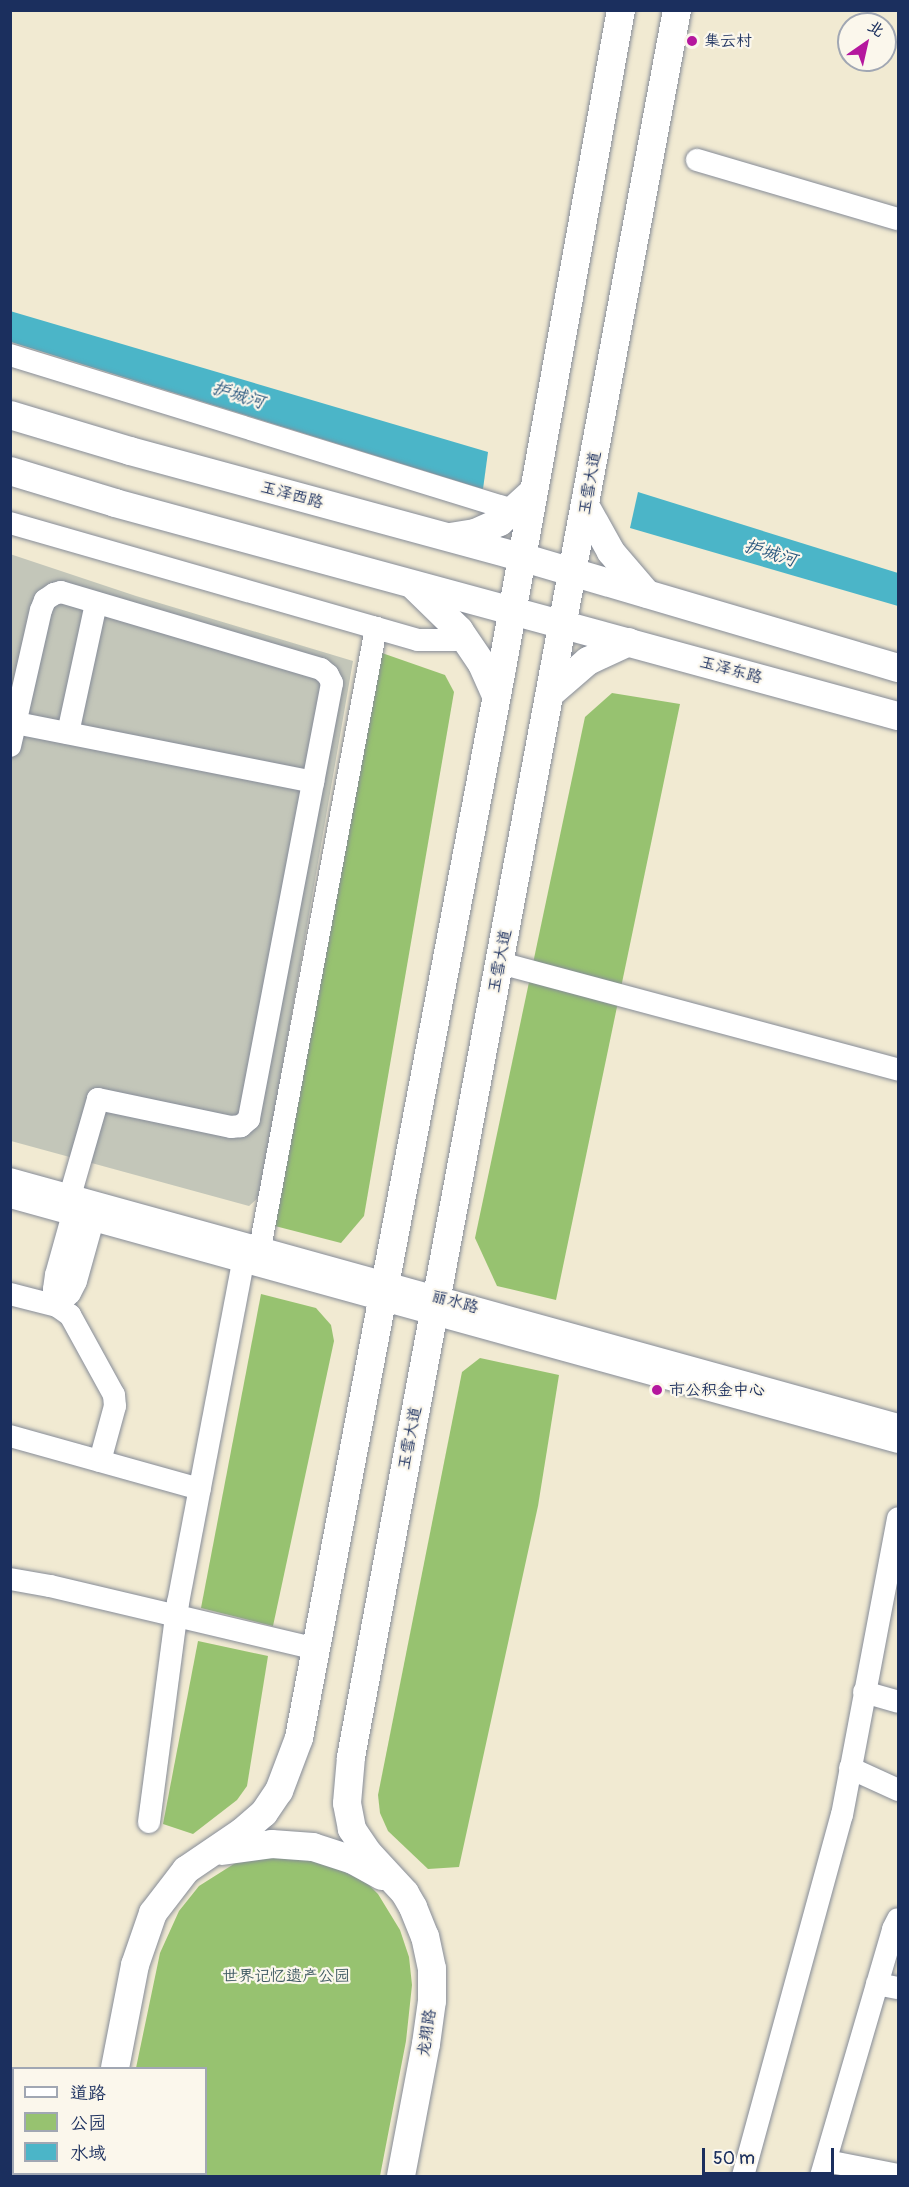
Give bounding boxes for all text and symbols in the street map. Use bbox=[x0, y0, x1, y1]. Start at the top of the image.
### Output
north arrow bbox=[837, 12, 897, 72]
text: 北 bbox=[864, 16, 888, 41]
place label: 集云村 bbox=[704, 31, 752, 51]
marker: 集云村 bbox=[685, 34, 699, 48]
water label: 护城河 bbox=[209, 378, 267, 414]
street label: 玉雪大道 bbox=[575, 450, 605, 516]
street label: 玉泽西路 bbox=[259, 477, 325, 513]
water label: 护城河 bbox=[741, 536, 799, 572]
street label: 玉泽东路 bbox=[698, 652, 764, 688]
street label: 玉雪大道 bbox=[484, 928, 516, 994]
street label: 丽水路 bbox=[429, 1287, 481, 1317]
place label: 市公积金中心 bbox=[669, 1380, 765, 1400]
marker: 市公积金中心 bbox=[650, 1383, 664, 1397]
street label: 玉雪大道 bbox=[394, 1405, 426, 1471]
park label: 世界记忆遗产公园 bbox=[222, 1966, 350, 1986]
street label: 龙翔路 bbox=[414, 2008, 440, 2058]
legend bbox=[12, 2067, 207, 2175]
text: 道路 bbox=[70, 2082, 106, 2105]
text: 公园 bbox=[70, 2112, 106, 2135]
scale bar bbox=[705, 2136, 837, 2174]
text: 水域 bbox=[70, 2142, 106, 2165]
text: 50 m bbox=[713, 2147, 755, 2170]

